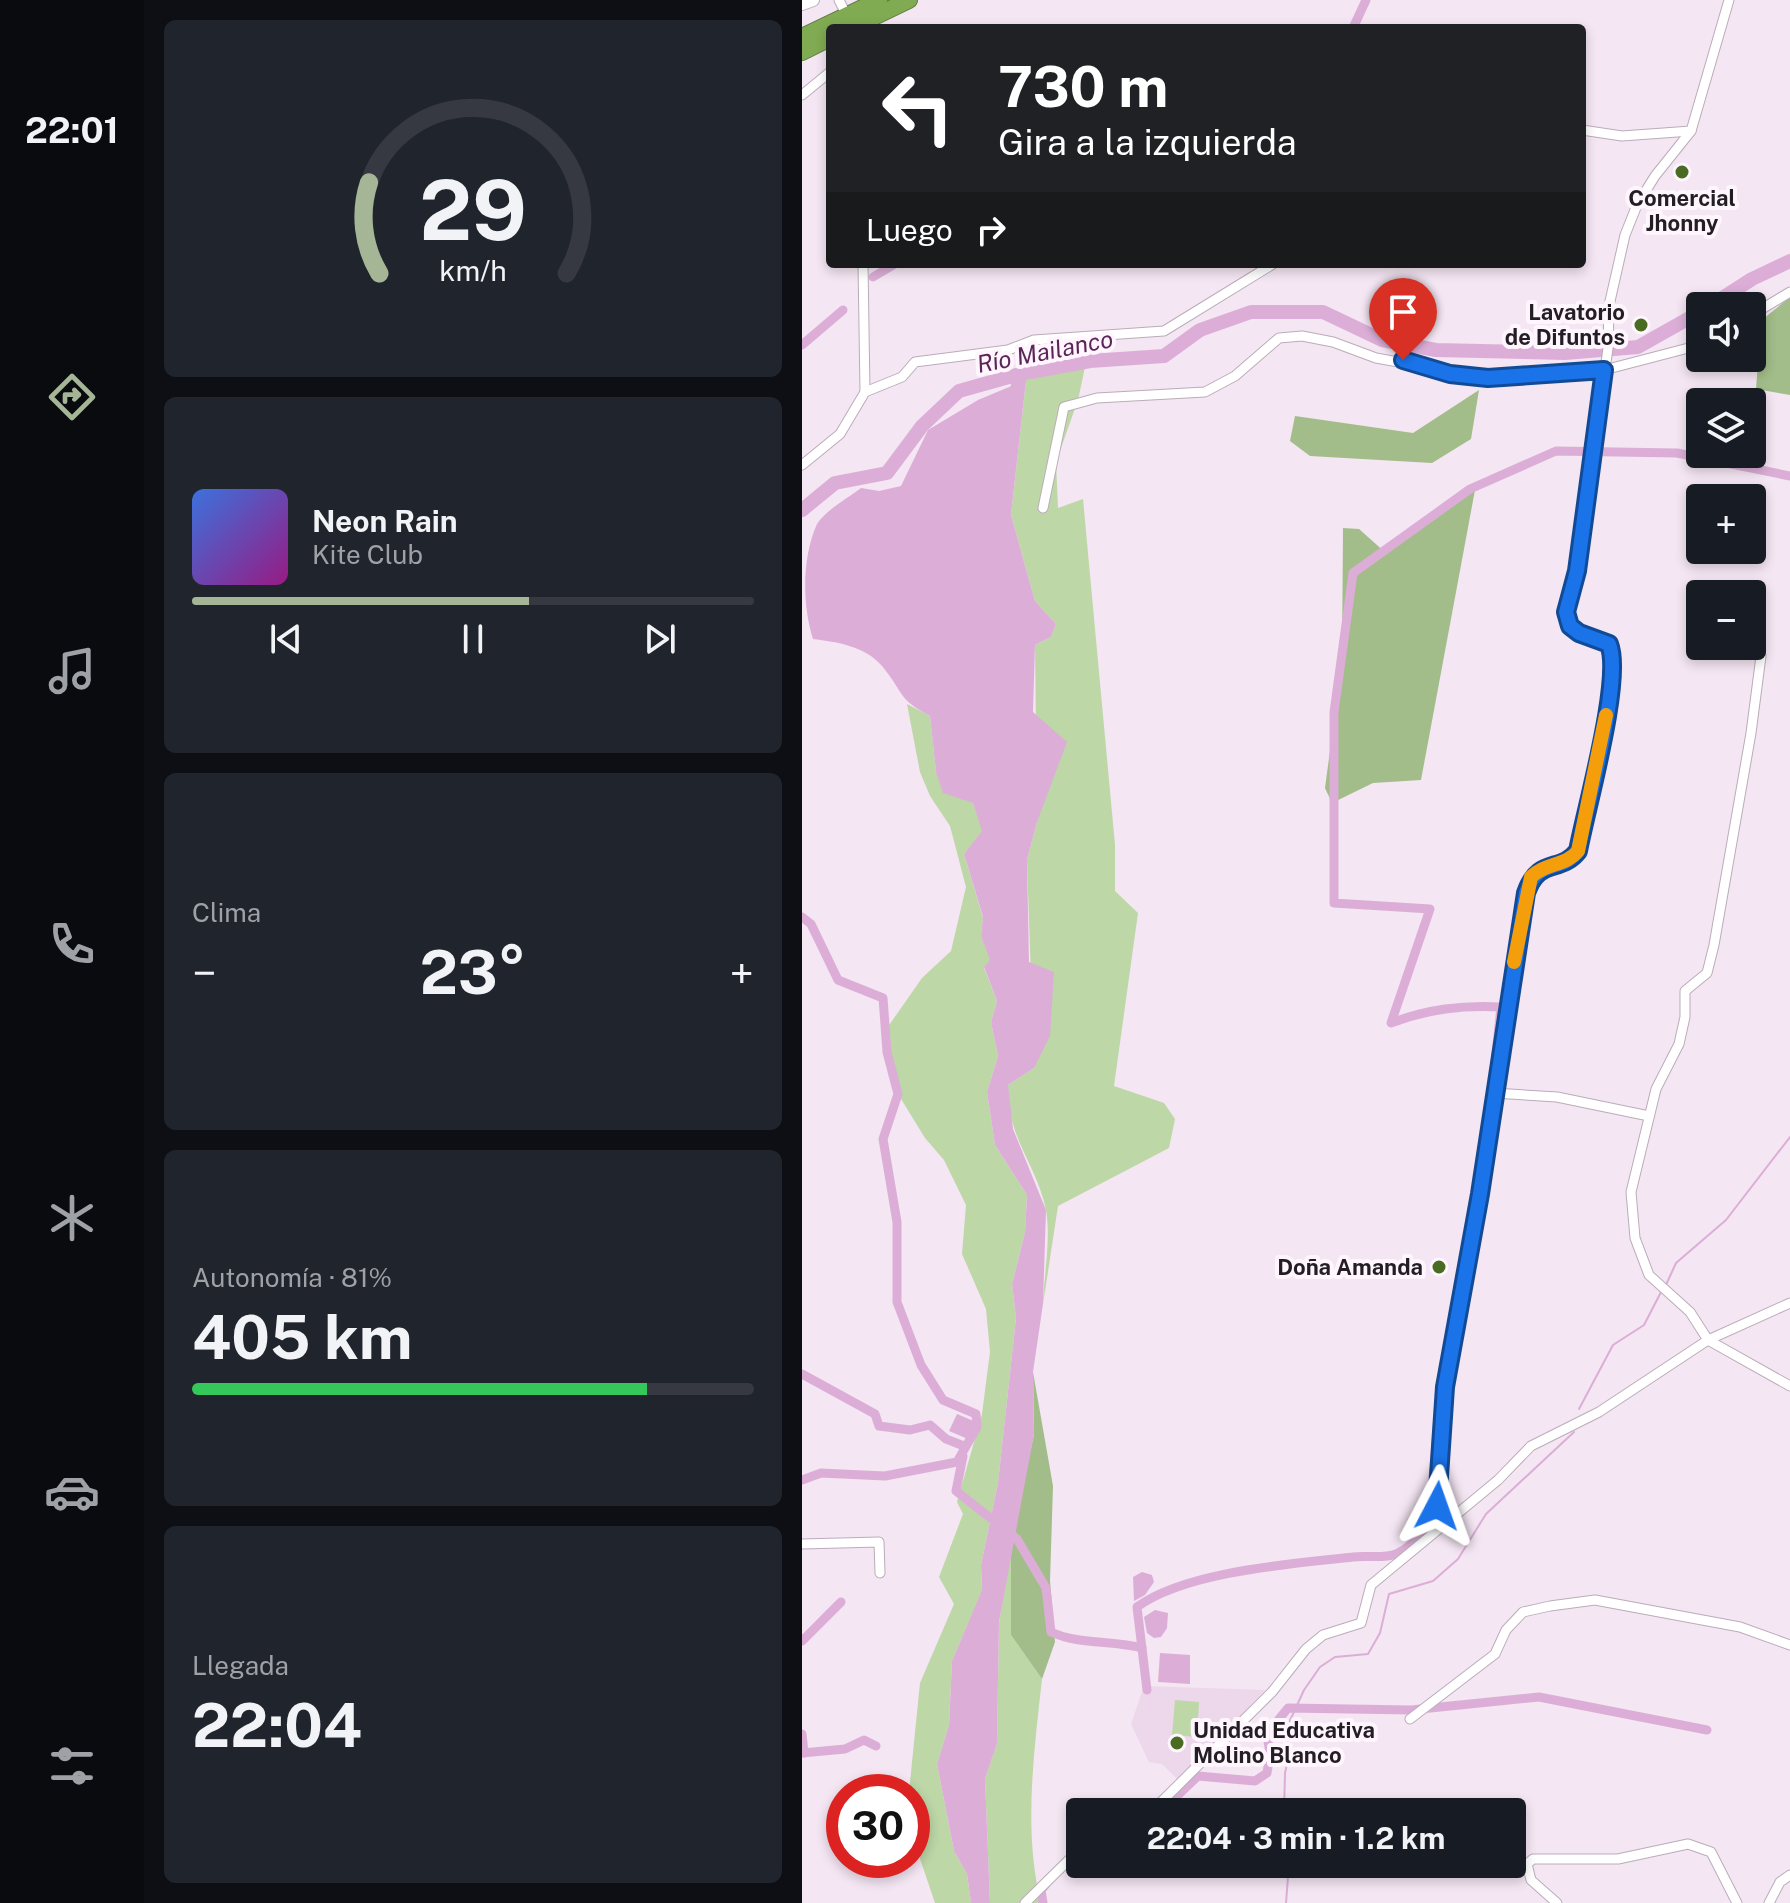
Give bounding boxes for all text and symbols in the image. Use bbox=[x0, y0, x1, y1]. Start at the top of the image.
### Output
text: 730 m bbox=[998, 54, 1168, 120]
icon: left bbox=[866, 56, 970, 160]
text: 22:01 bbox=[25, 109, 119, 151]
text: Gira a la izquierda bbox=[998, 121, 1297, 163]
text: 29 bbox=[419, 161, 527, 259]
marker: Comercial Jhonny bbox=[1673, 163, 1691, 181]
place label: Comercial Jhonny bbox=[1628, 185, 1736, 236]
icon: right bbox=[969, 208, 1013, 252]
text: Luego bbox=[866, 212, 953, 248]
text: km/h bbox=[439, 254, 507, 287]
pin bbox=[1369, 278, 1437, 360]
icon: arrive bbox=[1381, 290, 1425, 334]
map controls bbox=[1686, 292, 1766, 660]
button: sound bbox=[1686, 292, 1766, 372]
place label: Lavatorio de Difuntos bbox=[1505, 299, 1625, 350]
marker: Lavatorio de Difuntos bbox=[1632, 316, 1650, 334]
water label: Río Mailanco bbox=[974, 324, 1115, 378]
icon: directions bbox=[44, 369, 100, 425]
button: layers bbox=[1686, 388, 1766, 468]
button: + bbox=[1686, 484, 1766, 564]
text: Neon Rain bbox=[312, 503, 458, 539]
text: Kite Club bbox=[312, 539, 423, 570]
button: − bbox=[1686, 580, 1766, 660]
icon: previous bbox=[264, 617, 308, 661]
icon: pause bbox=[451, 617, 495, 661]
icon: next bbox=[638, 617, 682, 661]
icon: music bbox=[44, 643, 100, 699]
text: Clima bbox=[192, 897, 261, 928]
icon: phone bbox=[44, 916, 100, 972]
text: 23° bbox=[420, 937, 526, 1008]
text: − bbox=[192, 947, 216, 999]
text: + bbox=[730, 947, 754, 999]
icon: climate bbox=[44, 1190, 100, 1246]
place label: Doña Amanda bbox=[1277, 1254, 1423, 1280]
marker: Doña Amanda bbox=[1430, 1258, 1448, 1276]
text: Autonomía · 81% bbox=[192, 1262, 392, 1293]
text: 405 km bbox=[192, 1302, 413, 1373]
icon: car bbox=[44, 1464, 100, 1520]
position arrow bbox=[1395, 1464, 1479, 1548]
text: Llegada bbox=[192, 1650, 289, 1681]
text: 22:04 bbox=[192, 1690, 362, 1761]
place label: Unidad Educativa Molino Blanco bbox=[1193, 1717, 1375, 1768]
marker: Unidad Educativa Molino Blanco bbox=[1168, 1734, 1186, 1752]
icon: filters bbox=[44, 1738, 100, 1794]
speed limit sign: 30 bbox=[826, 1774, 930, 1878]
text: 22:04 · 3 min · 1.2 km bbox=[1147, 1820, 1445, 1856]

